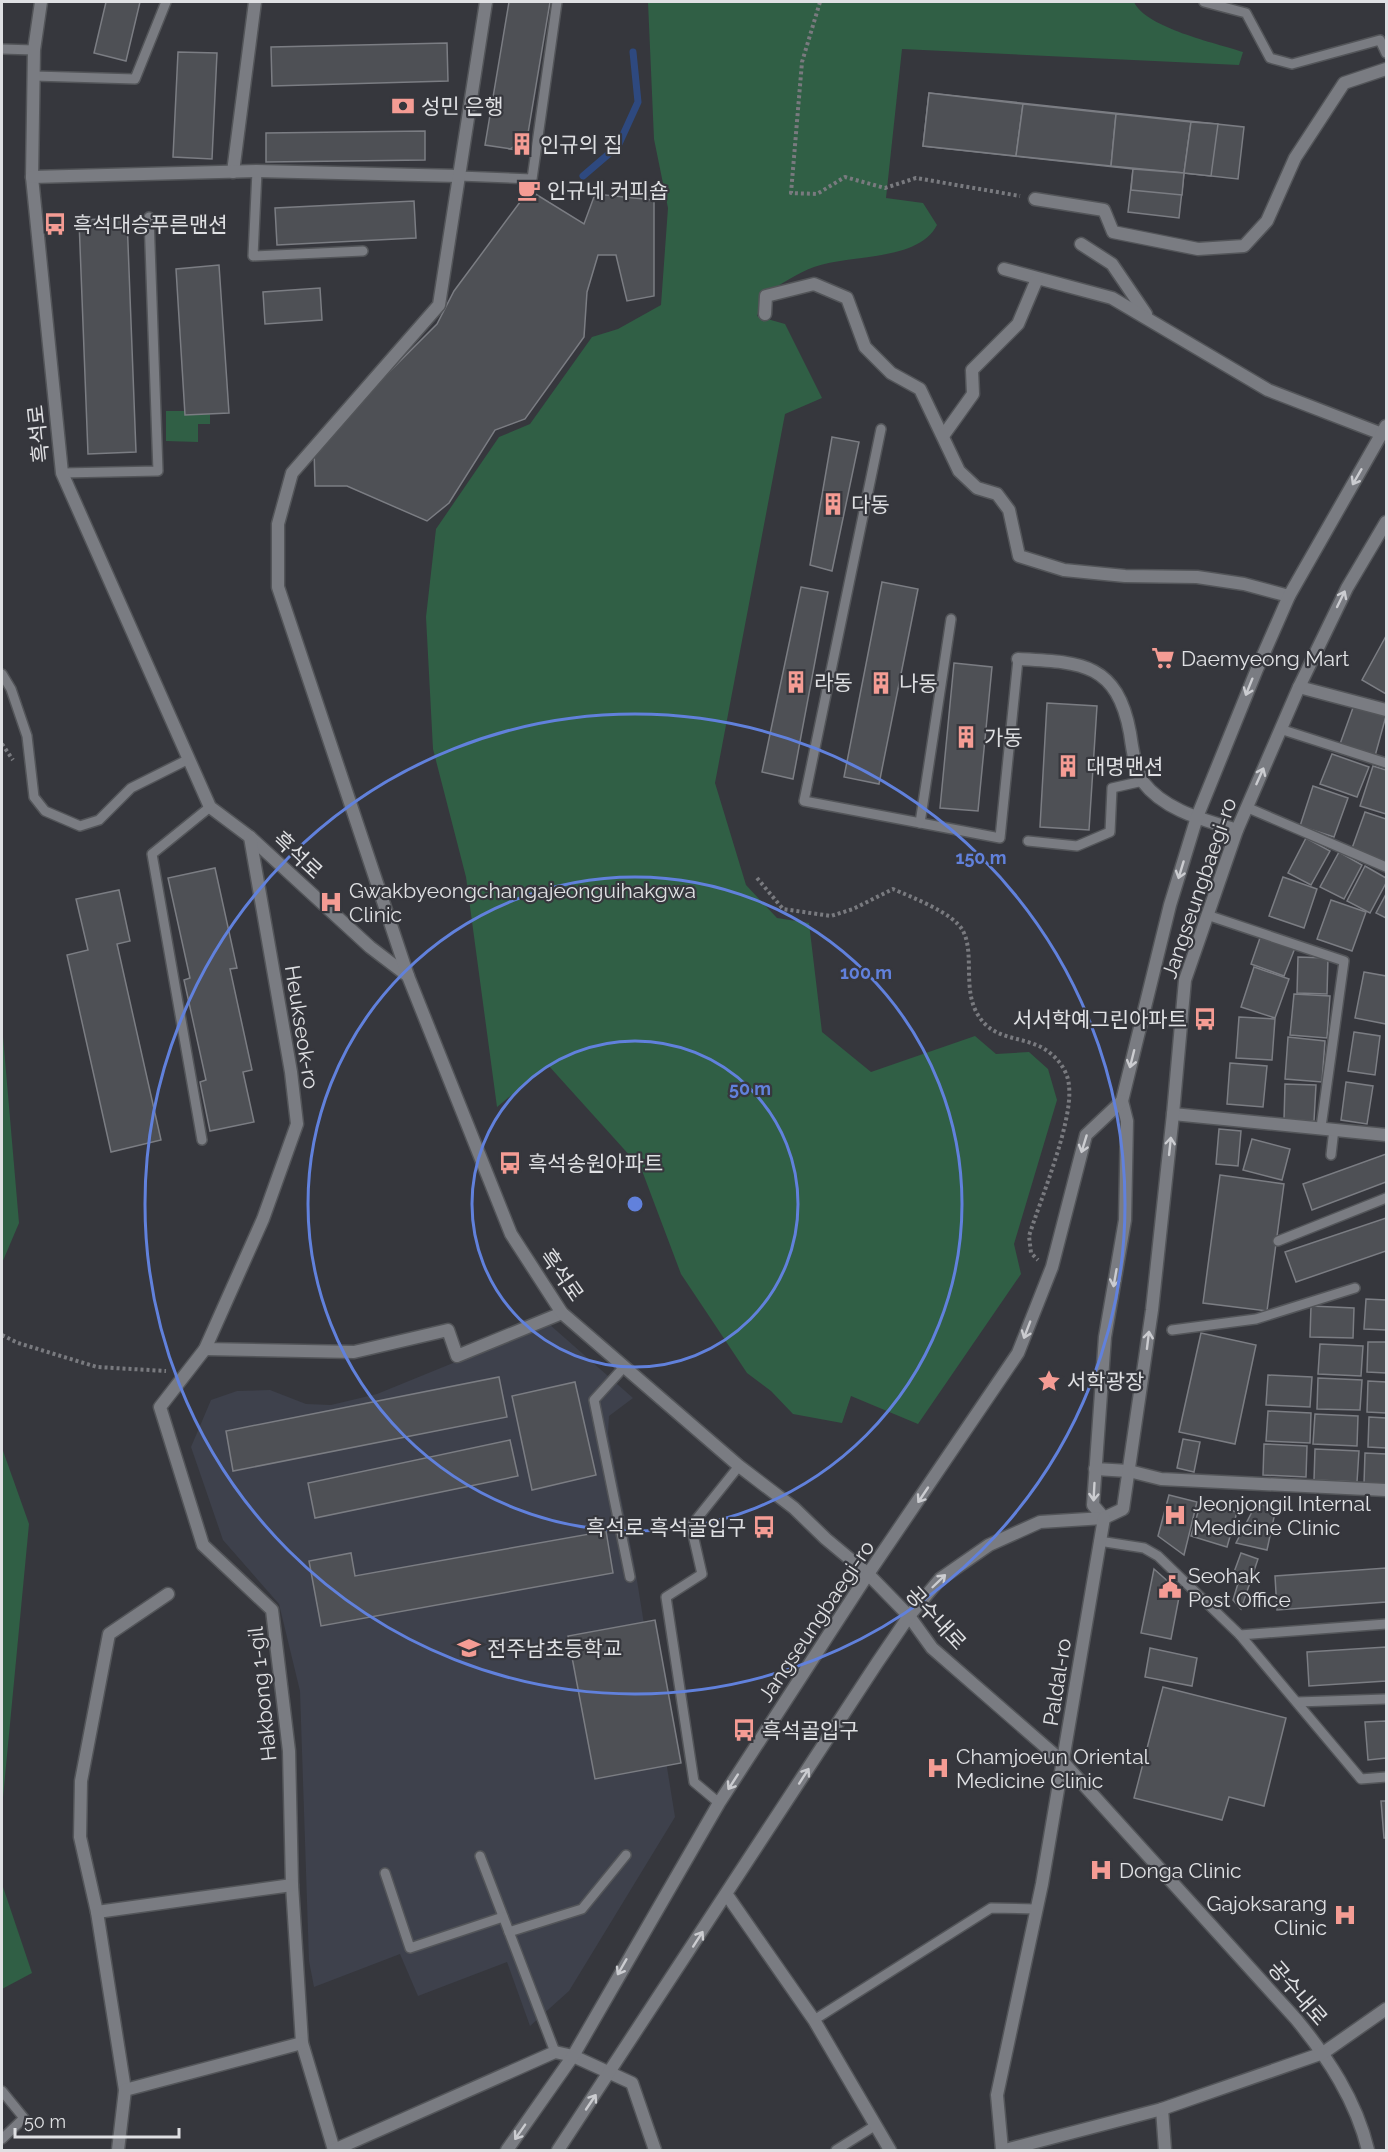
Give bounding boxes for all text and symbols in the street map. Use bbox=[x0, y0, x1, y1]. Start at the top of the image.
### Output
bank icon: 성민 은행 bbox=[390, 93, 416, 119]
place label: 성민 은행 bbox=[421, 94, 504, 119]
building icon: 인규의 집 bbox=[509, 131, 535, 157]
place label: 인규의 집 bbox=[540, 132, 623, 157]
cafe icon: 인규네 커피숍 bbox=[516, 177, 542, 203]
place label: 인규네 커피숍 bbox=[547, 178, 668, 203]
bus stop icon: 흑석대승푸른맨션 bbox=[42, 211, 68, 237]
place label: 흑석대승푸른맨션 bbox=[73, 212, 228, 237]
street label: 흑석로 bbox=[23, 404, 53, 464]
one-way arrow bbox=[1351, 468, 1363, 485]
building icon: 다동 bbox=[820, 491, 846, 517]
place label: 다동 bbox=[851, 492, 890, 517]
one-way arrow bbox=[1336, 591, 1347, 609]
supermarket icon: Daemyeong Mart bbox=[1150, 645, 1176, 671]
place label: Daemyeong Mart bbox=[1181, 646, 1349, 671]
building icon: 라동 bbox=[783, 669, 809, 695]
place label: 라동 bbox=[814, 670, 853, 695]
building icon: 나동 bbox=[868, 670, 894, 696]
place label: 나동 bbox=[899, 671, 938, 696]
one-way arrow bbox=[1243, 677, 1254, 696]
building icon: 가동 bbox=[953, 724, 979, 750]
place label: 가동 bbox=[984, 725, 1023, 750]
building icon: 대명맨션 bbox=[1055, 753, 1081, 779]
place label: 대명맨션 bbox=[1086, 754, 1163, 779]
one-way arrow bbox=[1254, 768, 1266, 786]
street label: Jangseungbaegi-ro bbox=[1156, 794, 1242, 982]
street label: 흑석로 bbox=[268, 826, 328, 884]
text: 150 m bbox=[956, 847, 1007, 868]
one-way arrow bbox=[1175, 860, 1186, 879]
place label: Gwakbyeongchangajeonguihakgwa Clinic bbox=[349, 878, 696, 927]
hospital icon: Gwakbyeongchangajeonguihakgwa Clinic bbox=[318, 889, 344, 915]
text: 100 m bbox=[840, 962, 892, 983]
street label: Heukseok-ro bbox=[280, 963, 324, 1091]
bus stop icon: 서서학예그린아파트 bbox=[1192, 1006, 1218, 1032]
place label: 서서학예그린아파트 bbox=[1013, 1007, 1187, 1032]
one-way arrow bbox=[1126, 1049, 1138, 1068]
text: 50 m bbox=[729, 1078, 771, 1099]
one-way arrow bbox=[1078, 1134, 1089, 1153]
one-way arrow bbox=[1165, 1137, 1176, 1157]
bus stop icon: 흑석송원아파트 bbox=[497, 1150, 523, 1176]
place label: 흑석송원아파트 bbox=[528, 1151, 663, 1176]
centre of rings bbox=[625, 1194, 645, 1214]
street label: 흑석로 bbox=[535, 1244, 589, 1306]
one-way arrow bbox=[1110, 1267, 1121, 1287]
one-way arrow bbox=[1021, 1321, 1032, 1339]
one-way arrow bbox=[1143, 1331, 1154, 1350]
place icon: 서학광장 bbox=[1036, 1368, 1062, 1394]
place label: 서학광장 bbox=[1067, 1369, 1144, 1394]
one-way arrow bbox=[1089, 1482, 1100, 1502]
one-way arrow bbox=[917, 1486, 929, 1503]
place label: Jeonjongil Internal Medicine Clinic bbox=[1193, 1491, 1371, 1540]
hospital icon: Jeonjongil Internal Medicine Clinic bbox=[1162, 1502, 1188, 1528]
bus stop icon: 흑석로 흑석골입구 bbox=[751, 1514, 777, 1540]
place label: 흑석로 흑석골입구 bbox=[586, 1515, 746, 1540]
street label: Jangseungbaegi-ro bbox=[753, 1535, 879, 1707]
place label: Seohak Post Office bbox=[1188, 1563, 1291, 1612]
one-way arrow bbox=[932, 1574, 947, 1589]
public building icon: Seohak Post Office bbox=[1157, 1574, 1183, 1600]
street label: 공수내로 bbox=[901, 1581, 971, 1655]
street label: Hakbong 1-gil bbox=[242, 1625, 281, 1762]
school or university icon: 전주남초등학교 bbox=[456, 1635, 482, 1661]
place label: 전주남초등학교 bbox=[487, 1636, 622, 1661]
street label: Paldal-ro bbox=[1038, 1636, 1076, 1728]
bus stop icon: 흑석골입구 bbox=[731, 1717, 757, 1743]
place label: 흑석골입구 bbox=[762, 1718, 859, 1743]
place label: Chamjoeun Oriental Medicine Clinic bbox=[956, 1744, 1150, 1793]
hospital icon: Chamjoeun Oriental Medicine Clinic bbox=[925, 1755, 951, 1781]
one-way arrow bbox=[798, 1768, 810, 1784]
one-way arrow bbox=[727, 1773, 740, 1790]
hospital icon: Donga Clinic bbox=[1088, 1857, 1114, 1883]
place label: Donga Clinic bbox=[1119, 1858, 1242, 1883]
place label: Gajoksarang Clinic bbox=[1207, 1891, 1327, 1940]
hospital icon: Gajoksarang Clinic bbox=[1332, 1902, 1358, 1928]
one-way arrow bbox=[692, 1931, 704, 1948]
street label: 공수내로 bbox=[1263, 1956, 1333, 2030]
one-way arrow bbox=[616, 1958, 628, 1975]
one-way arrow bbox=[585, 2094, 597, 2111]
scale bar bbox=[15, 2101, 178, 2139]
text: 50 m bbox=[24, 2111, 66, 2132]
one-way arrow bbox=[514, 2124, 526, 2140]

